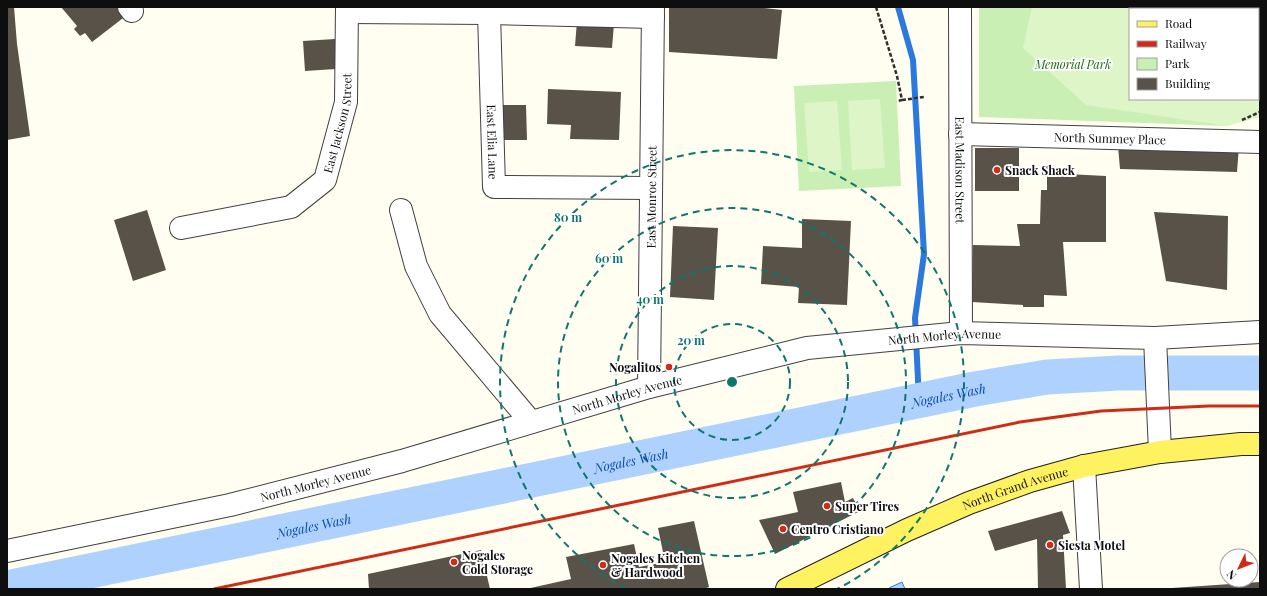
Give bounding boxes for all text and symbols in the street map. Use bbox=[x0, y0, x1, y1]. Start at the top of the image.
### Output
legend bbox=[1129, 8, 1259, 100]
text: Road bbox=[1165, 15, 1192, 31]
text: Railway bbox=[1165, 35, 1207, 51]
text: Park bbox=[1165, 55, 1190, 71]
park label: Memorial Park bbox=[1034, 56, 1111, 72]
street label: East Jackson Street bbox=[319, 72, 355, 175]
text: Building bbox=[1165, 75, 1211, 91]
street label: East Elia Lane bbox=[484, 104, 502, 180]
street label: East Madison Street bbox=[952, 116, 969, 224]
street label: North Summey Place bbox=[1054, 129, 1166, 147]
street label: East Monroe Street bbox=[642, 145, 660, 248]
place label: Snack Shack bbox=[1005, 162, 1076, 178]
marker: Snack Shack bbox=[992, 165, 1002, 175]
text: 80 m bbox=[554, 209, 582, 225]
text: 60 m bbox=[595, 250, 623, 266]
text: 40 m bbox=[636, 291, 664, 307]
street label: North Morley Avenue bbox=[887, 325, 1001, 348]
text: 20 m bbox=[677, 332, 705, 348]
place label: Nogalitos bbox=[609, 359, 661, 375]
marker: Nogalitos bbox=[664, 362, 674, 372]
street label: North Morley Avenue bbox=[570, 371, 684, 418]
centre of rings bbox=[725, 375, 739, 389]
water label: Nogales Wash bbox=[909, 379, 987, 411]
water label: Nogales Wash bbox=[591, 444, 670, 476]
street label: North Morley Avenue bbox=[258, 461, 373, 505]
street label: North Grand Avenue bbox=[960, 463, 1070, 513]
place label: Super Tires bbox=[835, 498, 900, 514]
marker: Super Tires bbox=[822, 501, 832, 511]
water label: Nogales Wash bbox=[274, 509, 352, 541]
place label: Centro Cristiano bbox=[791, 521, 884, 537]
marker: Centro Cristiano bbox=[778, 524, 788, 534]
place label: Siesta Motel bbox=[1058, 537, 1125, 553]
marker: Siesta Motel bbox=[1045, 540, 1055, 550]
place label: Nogales Cold Storage bbox=[462, 547, 533, 577]
north arrow bbox=[1219, 548, 1259, 588]
place label: Nogales Kitchen & Hardwood bbox=[611, 550, 701, 580]
marker: Nogales Cold Storage bbox=[449, 557, 459, 567]
marker: Nogales Kitchen & Hardwood bbox=[598, 560, 608, 570]
text: N bbox=[1223, 567, 1240, 583]

